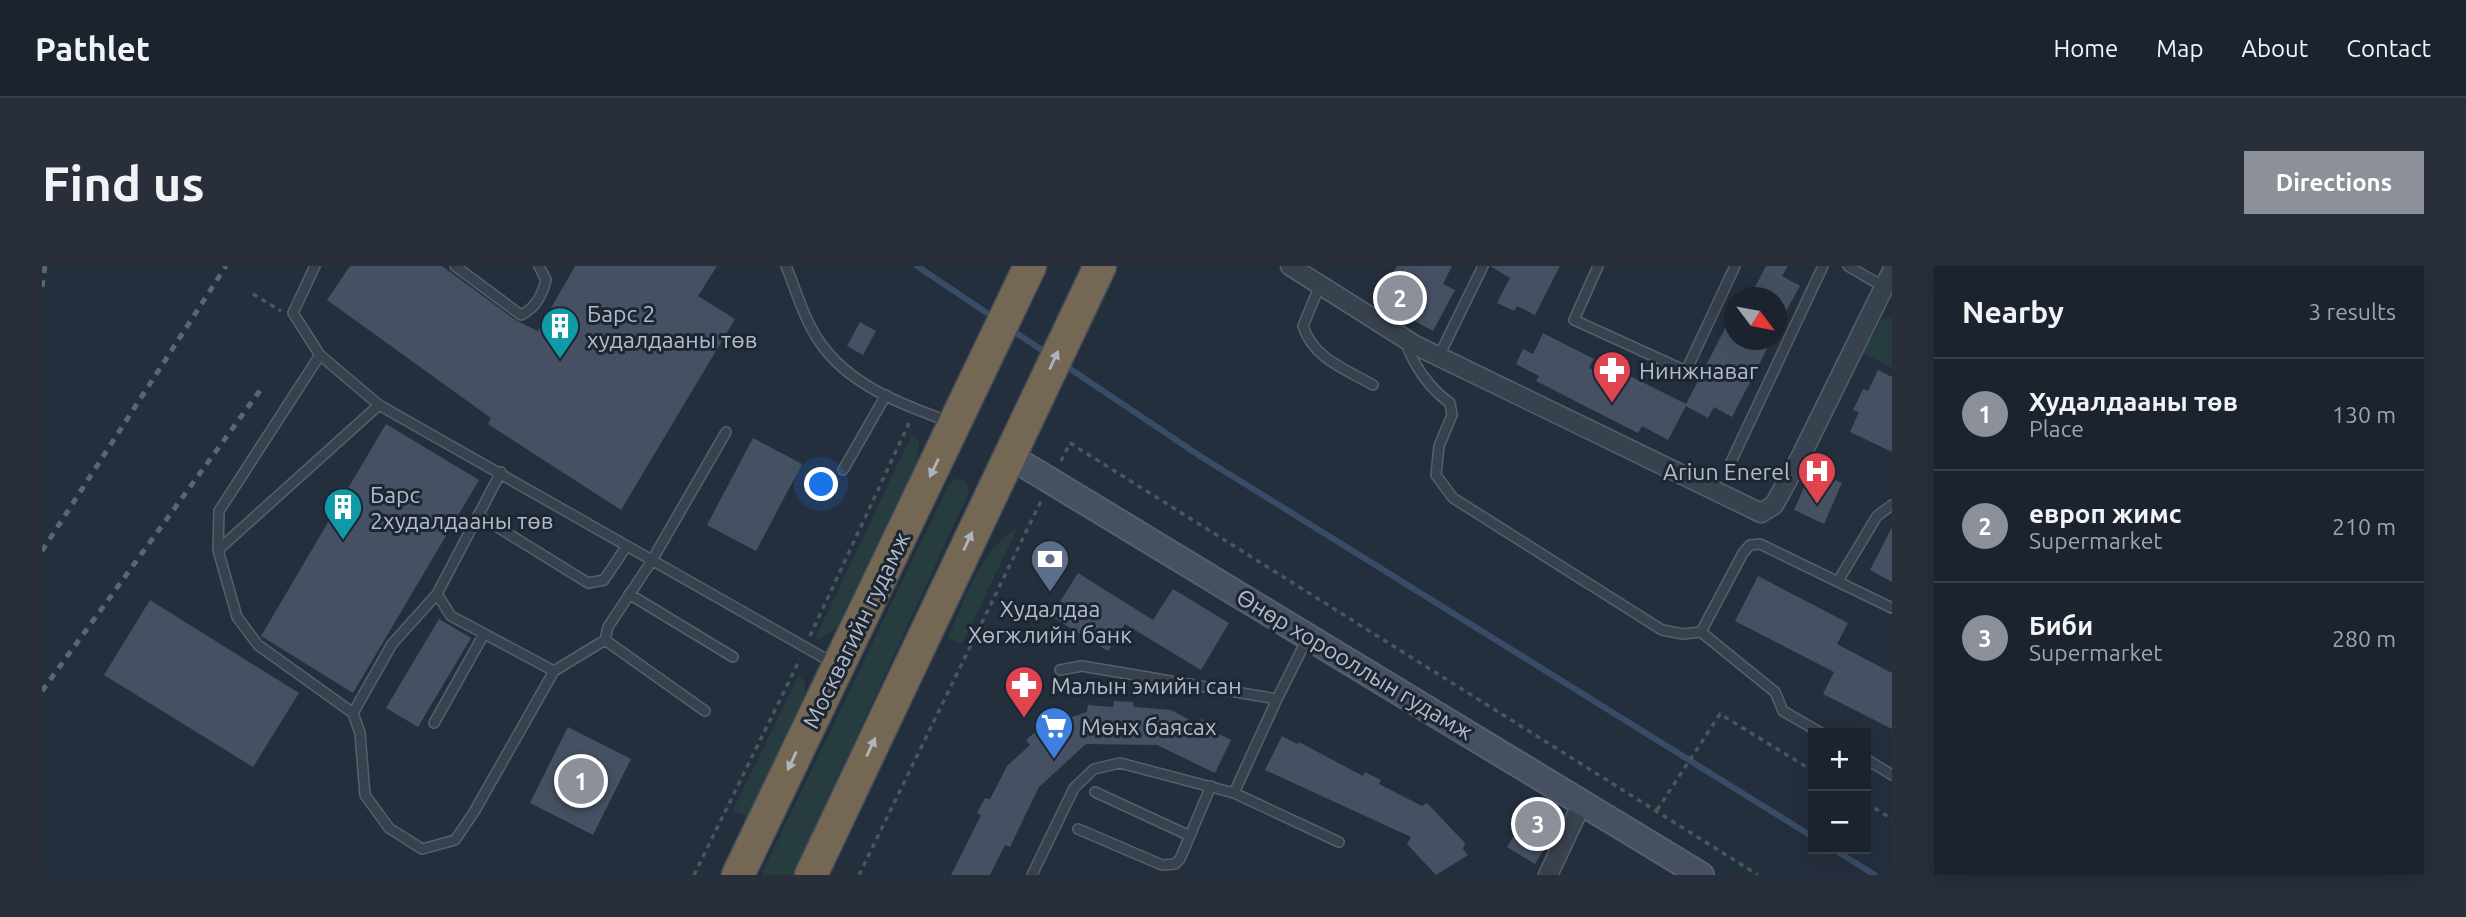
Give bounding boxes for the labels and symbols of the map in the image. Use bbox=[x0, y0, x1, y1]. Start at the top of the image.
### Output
pin: 2 bbox=[1377, 272, 1423, 324]
north arrow bbox=[1724, 287, 1787, 350]
place label: Барс 2 худалдааны төв bbox=[587, 301, 757, 352]
building icon: Барс 2 худалдааны төв bbox=[539, 305, 581, 360]
pharmacy icon: Нинжнаваг bbox=[1591, 349, 1633, 404]
one-way arrow bbox=[1048, 350, 1060, 370]
place label: Нинжнаваг bbox=[1639, 358, 1758, 383]
hospital icon: Ariun Enerel bbox=[1796, 450, 1838, 505]
one-way arrow bbox=[929, 458, 940, 478]
place label: Ariun Enerel bbox=[1663, 459, 1790, 484]
your location bbox=[804, 467, 838, 501]
place label: Барс 2худалдааны төв bbox=[370, 482, 553, 533]
building icon: Барс 2худалдааны төв bbox=[322, 486, 364, 541]
street label: Москвагийн гудамж bbox=[798, 528, 914, 732]
one-way arrow bbox=[962, 531, 974, 551]
bank icon: Худалдаа Хөгжлийн банк bbox=[1029, 538, 1071, 593]
street label: Өнөр хорооллын гудамж bbox=[1232, 584, 1478, 744]
place label: Худалдаа Хөгжлийн банк bbox=[968, 596, 1132, 647]
pharmacy icon: Малын эмийн сан bbox=[1003, 664, 1045, 719]
place label: Малын эмийн сан bbox=[1051, 673, 1242, 698]
supermarket icon: Мөнх баясах bbox=[1033, 705, 1075, 760]
place label: Мөнх баясах bbox=[1081, 714, 1217, 739]
one-way arrow bbox=[865, 737, 877, 757]
one-way arrow bbox=[786, 751, 798, 771]
pin: 1 bbox=[558, 755, 604, 807]
pin: 3 bbox=[1515, 798, 1561, 850]

